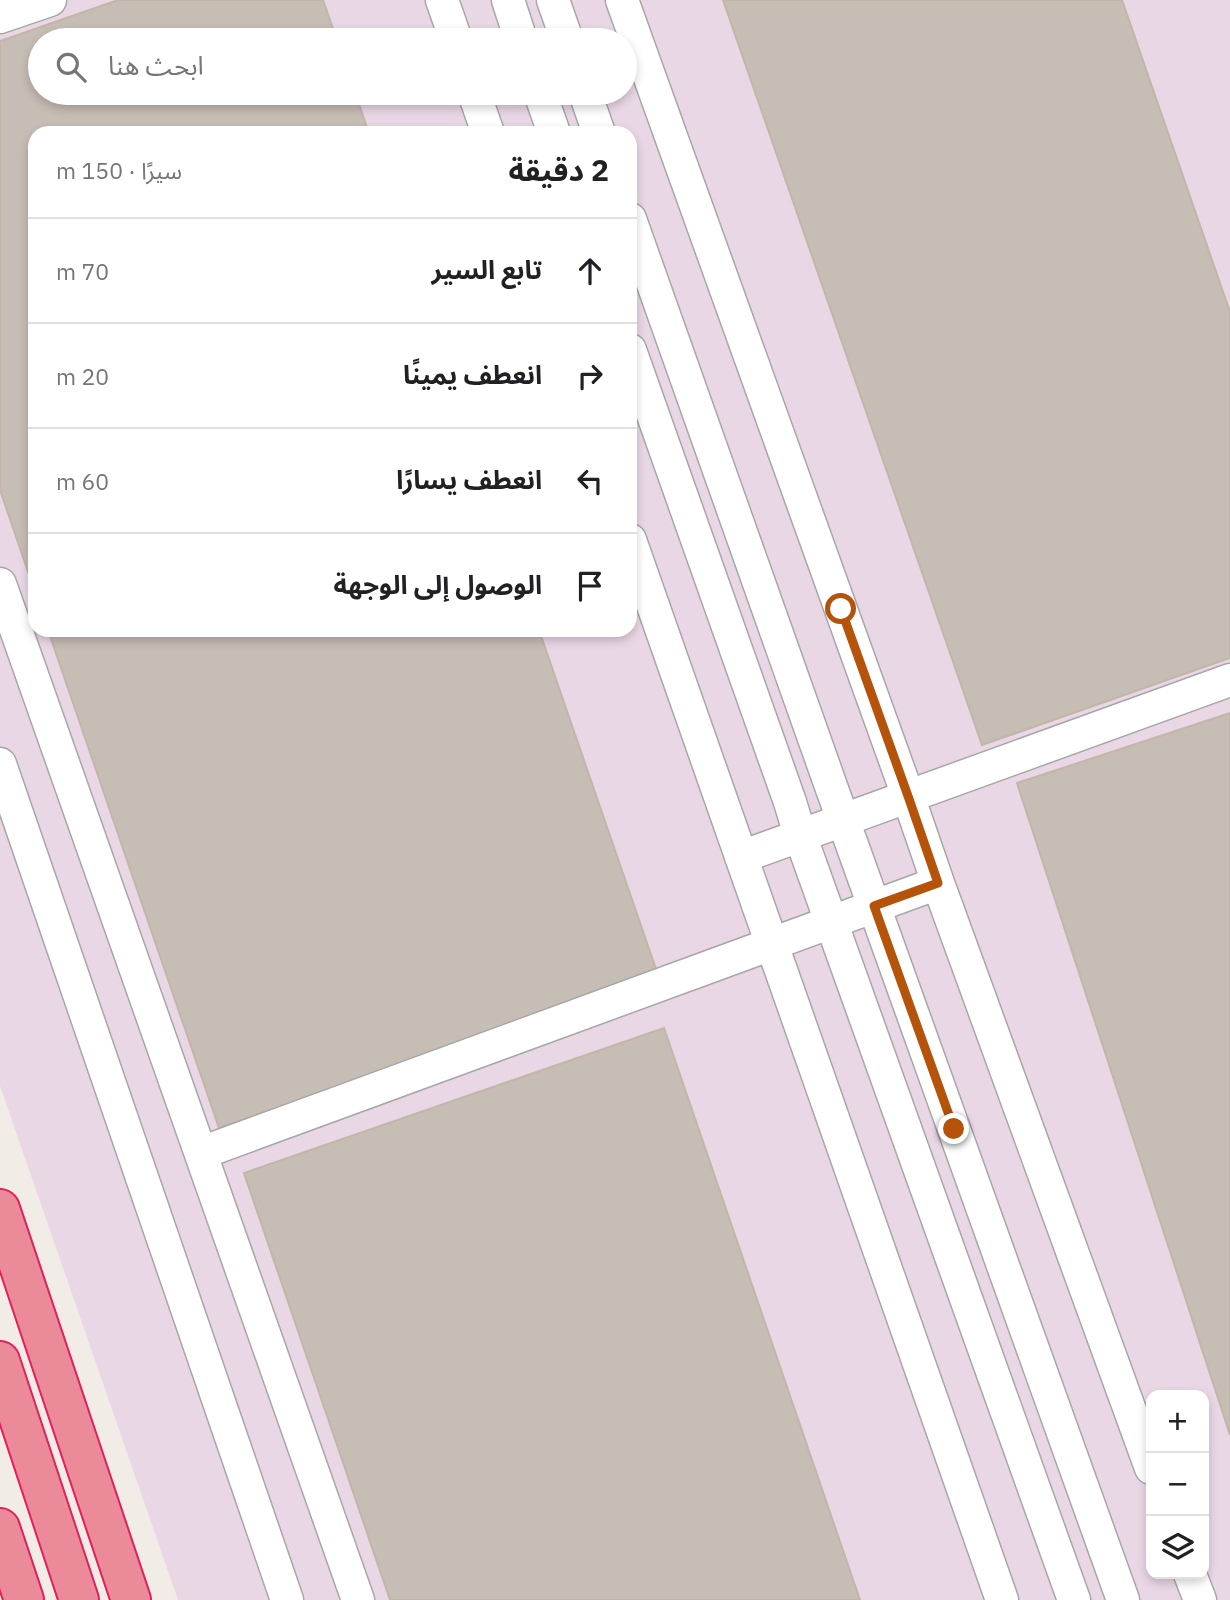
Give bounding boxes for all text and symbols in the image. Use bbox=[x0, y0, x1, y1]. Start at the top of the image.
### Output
search box bbox=[28, 28, 637, 105]
icon: search bbox=[52, 48, 90, 86]
text: ابحث هنا bbox=[108, 48, 204, 82]
text: 2 دقيقة bbox=[508, 150, 609, 189]
text: سيرًا · 150 m bbox=[56, 155, 182, 185]
text: تابع السير bbox=[432, 252, 542, 286]
icon: ahead bbox=[571, 252, 609, 290]
text: 70 m bbox=[56, 256, 109, 286]
text: انعطف يمينًا bbox=[403, 357, 542, 391]
icon: right bbox=[571, 357, 609, 395]
text: 20 m bbox=[56, 361, 109, 391]
text: انعطف يسارًا bbox=[396, 462, 542, 496]
icon: left bbox=[571, 462, 609, 500]
text: 60 m bbox=[56, 466, 109, 496]
text: الوصول إلى الوجهة bbox=[333, 567, 542, 601]
icon: arrive bbox=[571, 567, 609, 605]
route start bbox=[825, 593, 856, 624]
route end bbox=[938, 1113, 969, 1144]
map controls bbox=[1146, 1390, 1209, 1579]
button: + bbox=[1146, 1390, 1209, 1453]
button: − bbox=[1146, 1453, 1209, 1516]
button: layers bbox=[1146, 1516, 1209, 1579]

